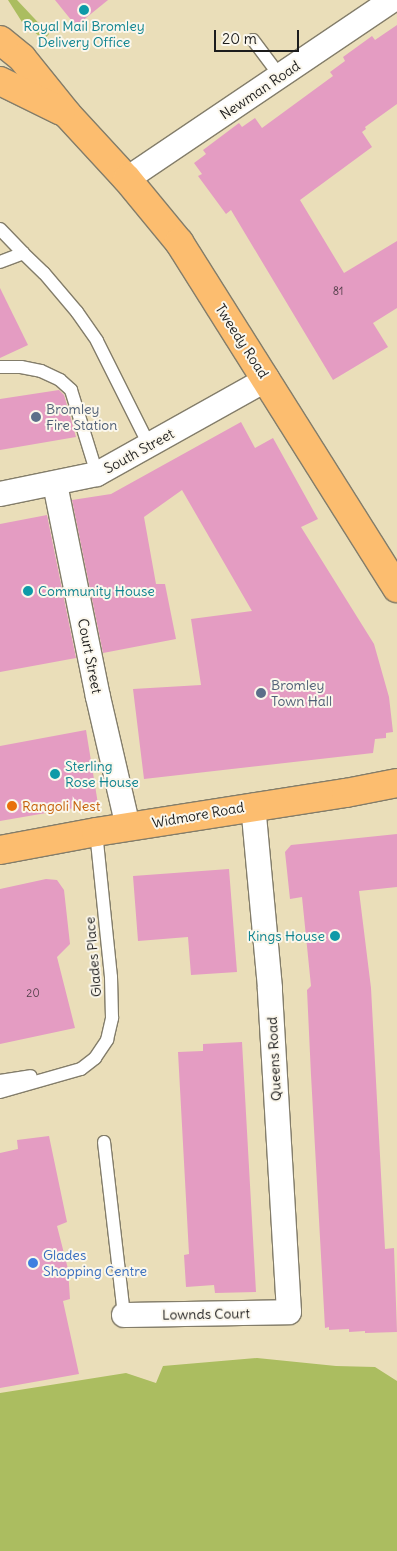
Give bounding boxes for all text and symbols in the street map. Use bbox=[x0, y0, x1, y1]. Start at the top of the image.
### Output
marker: Royal Mail Bromley Delivery Office bbox=[78, 4, 90, 16]
place label: Royal Mail Bromley Delivery Office bbox=[23, 18, 145, 50]
scale bar bbox=[217, 20, 302, 52]
text: 20 m bbox=[222, 29, 257, 48]
street label: Newman Road bbox=[217, 57, 303, 123]
house number: 81 bbox=[333, 284, 343, 298]
street label: Tweedy Road bbox=[212, 301, 272, 381]
place label: Bromley Fire Station bbox=[46, 401, 117, 434]
marker: Bromley Fire Station bbox=[30, 411, 42, 423]
street label: South Street bbox=[101, 425, 177, 477]
place label: Community House bbox=[38, 583, 155, 599]
marker: Community House bbox=[22, 585, 34, 597]
street label: Court Street bbox=[74, 617, 106, 695]
place label: Bromley Town Hall bbox=[271, 677, 332, 710]
marker: Bromley Town Hall bbox=[255, 687, 267, 699]
place label: Sterling Rose House bbox=[65, 758, 139, 790]
marker: Sterling Rose House bbox=[49, 768, 61, 780]
place label: Rangoli Nest bbox=[22, 798, 100, 814]
street label: Widmore Road bbox=[151, 799, 245, 831]
marker: Rangoli Nest bbox=[6, 800, 18, 812]
street label: Glades Place bbox=[81, 916, 105, 998]
place label: Kings House bbox=[248, 928, 325, 944]
marker: Kings House bbox=[329, 930, 341, 942]
house number: 20 bbox=[26, 986, 40, 1000]
street label: Queens Road bbox=[263, 1016, 285, 1102]
place label: Glades Shopping Centre bbox=[43, 1247, 147, 1280]
marker: Glades Shopping Centre bbox=[27, 1257, 39, 1269]
street label: Lownds Court bbox=[162, 1305, 250, 1323]

